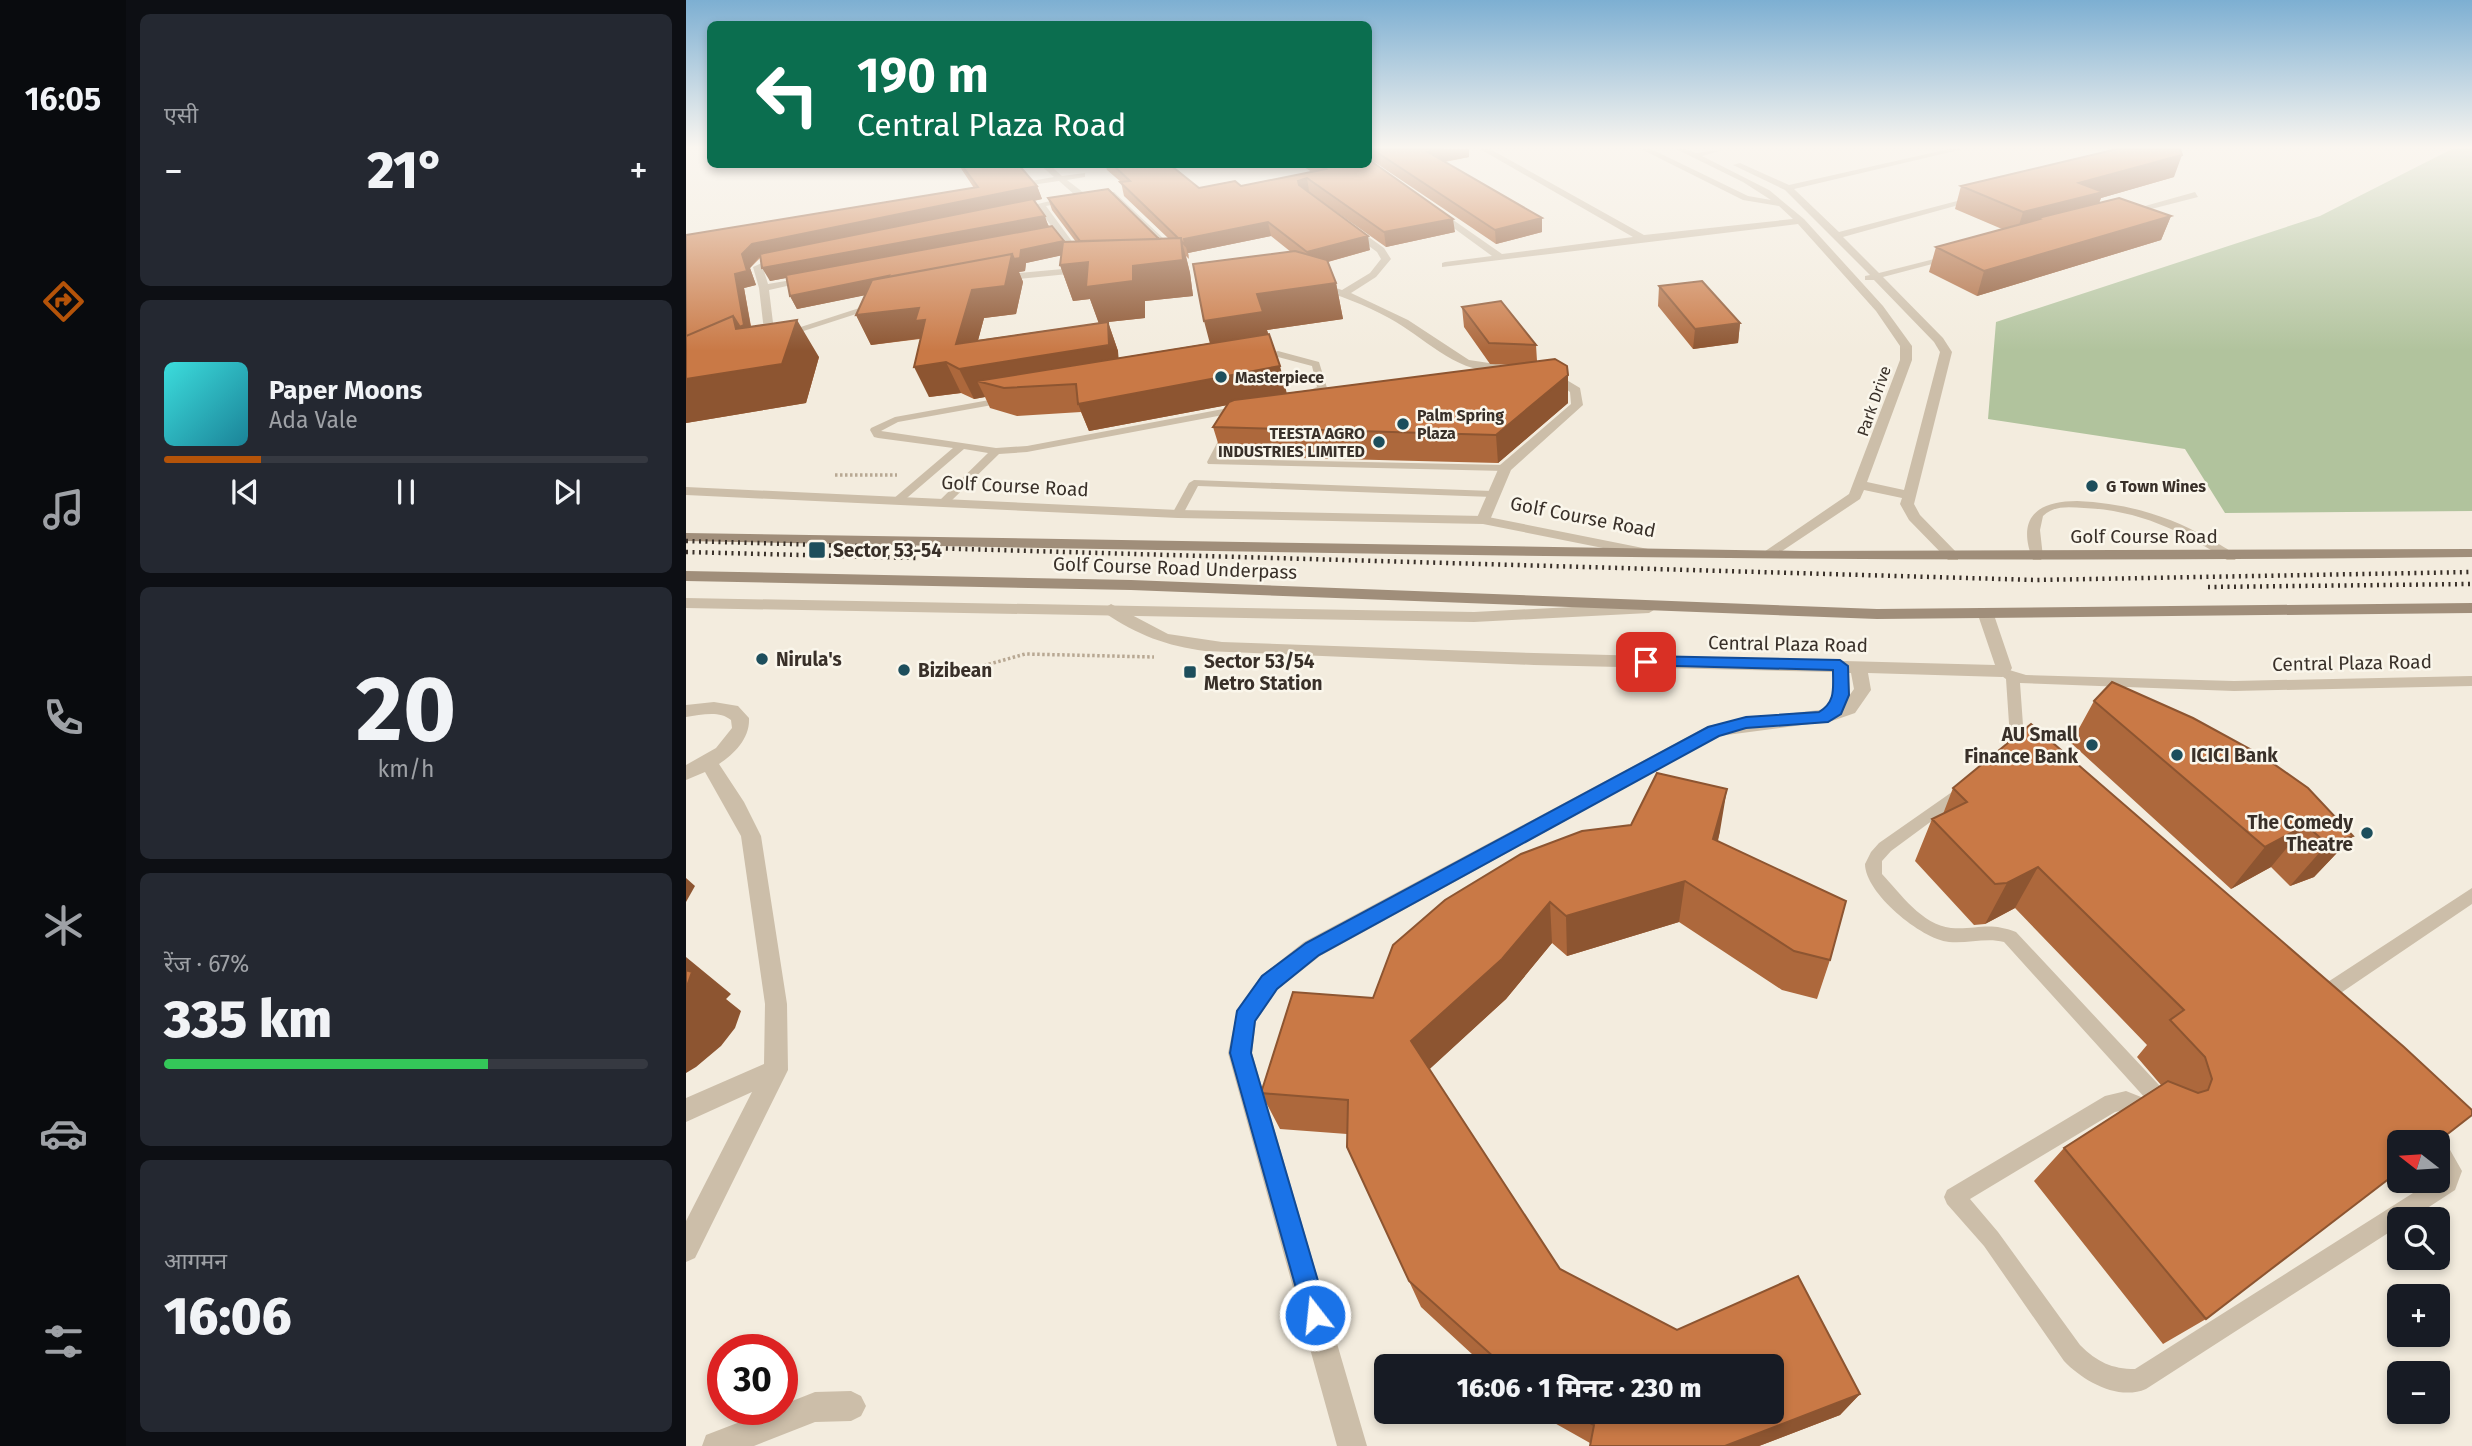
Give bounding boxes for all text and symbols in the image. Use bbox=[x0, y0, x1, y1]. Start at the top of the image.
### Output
text: 190 m bbox=[857, 46, 989, 105]
icon: left bbox=[742, 49, 833, 140]
text: 16:05 bbox=[25, 80, 101, 118]
text: एसी bbox=[164, 101, 198, 129]
text: Central Plaza Road bbox=[857, 106, 1126, 144]
text: 21° bbox=[367, 139, 445, 202]
text: − bbox=[164, 148, 183, 194]
text: + bbox=[629, 148, 648, 194]
icon: directions bbox=[39, 277, 88, 326]
street label: Park Drive bbox=[1853, 363, 1895, 439]
place label: Masterpiece bbox=[1235, 368, 1324, 387]
marker: Masterpiece bbox=[1213, 369, 1229, 385]
text: Paper Moons bbox=[269, 375, 422, 406]
text: Ada Vale bbox=[269, 406, 358, 434]
place label: Palm Spring Plaza bbox=[1417, 406, 1504, 443]
marker: Palm Spring Plaza bbox=[1395, 416, 1411, 432]
place label: TEESTA AGRO INDUSTRIES LIMITED bbox=[1218, 424, 1365, 461]
marker: TEESTA AGRO INDUSTRIES LIMITED bbox=[1371, 434, 1387, 450]
street label: Golf Course Road bbox=[941, 471, 1089, 501]
icon: previous bbox=[226, 473, 264, 511]
icon: pause bbox=[387, 473, 425, 511]
icon: next bbox=[548, 473, 586, 511]
place label: G Town Wines bbox=[2106, 477, 2206, 496]
marker: G Town Wines bbox=[2084, 478, 2100, 494]
icon: music bbox=[39, 485, 88, 534]
street label: Golf Course Road bbox=[1508, 492, 1658, 542]
street label: Golf Course Road bbox=[2070, 525, 2218, 548]
place label: Sector 53-54 bbox=[833, 539, 942, 562]
marker: Sector 53-54 bbox=[807, 540, 827, 560]
street label: Golf Course Road Underpass bbox=[1053, 552, 1298, 584]
street label: Central Plaza Road bbox=[1708, 631, 1868, 657]
pin bbox=[1616, 632, 1676, 692]
icon: arrive bbox=[1627, 643, 1665, 681]
place label: Nirula's bbox=[776, 648, 842, 671]
place label: Sector 53/54 Metro Station bbox=[1204, 650, 1323, 695]
street label: Central Plaza Road bbox=[2272, 650, 2432, 676]
marker: Nirula's bbox=[754, 651, 770, 667]
text: 20 bbox=[356, 655, 456, 764]
place label: Bizibean bbox=[918, 659, 992, 682]
marker: Bizibean bbox=[896, 662, 912, 678]
marker: Sector 53/54 Metro Station bbox=[1182, 664, 1198, 680]
icon: phone bbox=[39, 693, 88, 742]
place label: AU Small Finance Bank bbox=[1964, 723, 2079, 768]
marker: AU Small Finance Bank bbox=[2084, 737, 2100, 753]
place label: ICICI Bank bbox=[2191, 744, 2278, 767]
marker: ICICI Bank bbox=[2169, 747, 2185, 763]
text: km/h bbox=[378, 755, 434, 783]
place label: The Comedy Theatre bbox=[2247, 811, 2353, 856]
marker: The Comedy Theatre bbox=[2359, 825, 2375, 841]
icon: climate bbox=[39, 901, 88, 950]
text: रेंज · 67% bbox=[164, 950, 249, 978]
text: 335 km bbox=[164, 988, 332, 1051]
icon: car bbox=[39, 1109, 88, 1158]
north arrow bbox=[2387, 1130, 2450, 1194]
map controls bbox=[2387, 1130, 2450, 1424]
button: search bbox=[2387, 1207, 2450, 1270]
text: आगमन bbox=[164, 1247, 227, 1275]
position arrow bbox=[1278, 1278, 1352, 1352]
button: + bbox=[2387, 1284, 2450, 1347]
text: 16:06 bbox=[164, 1285, 292, 1348]
icon: filters bbox=[39, 1317, 88, 1366]
speed limit sign: 30 bbox=[707, 1334, 798, 1425]
button: − bbox=[2387, 1361, 2450, 1424]
text: 16:06 · 1 मिनट · 230 m bbox=[1457, 1373, 1701, 1404]

